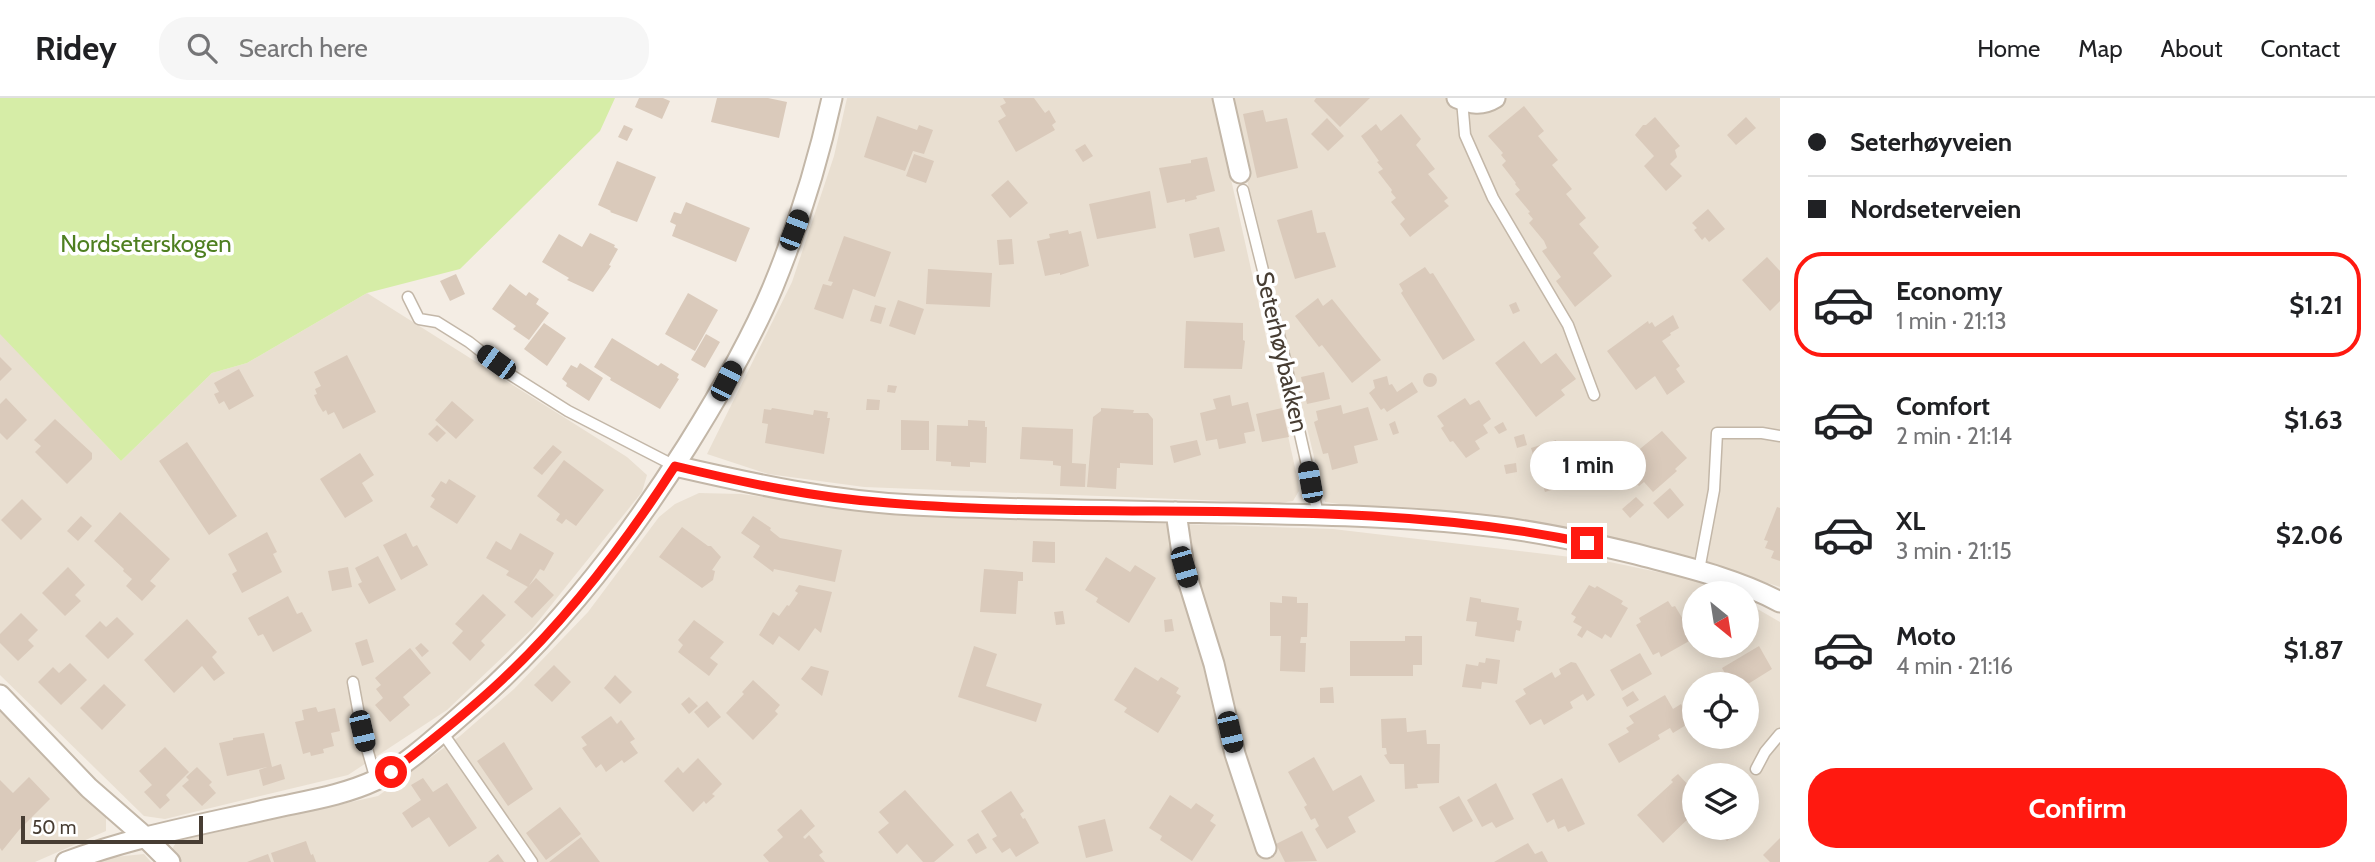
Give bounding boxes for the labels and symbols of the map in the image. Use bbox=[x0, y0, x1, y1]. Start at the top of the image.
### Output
car bbox=[777, 207, 812, 253]
park label: Nordseterskogen bbox=[60, 229, 232, 258]
street label: Seterhøybakken bbox=[1250, 269, 1315, 435]
car bbox=[473, 341, 520, 383]
car bbox=[708, 358, 745, 404]
callout: 1 min bbox=[1529, 442, 1645, 490]
car bbox=[1297, 459, 1324, 505]
route end bbox=[1571, 527, 1603, 559]
car bbox=[1169, 544, 1200, 590]
north arrow bbox=[1682, 581, 1759, 658]
car bbox=[348, 708, 377, 754]
car bbox=[1216, 709, 1245, 755]
route start bbox=[375, 756, 407, 788]
scale bar bbox=[21, 813, 203, 845]

